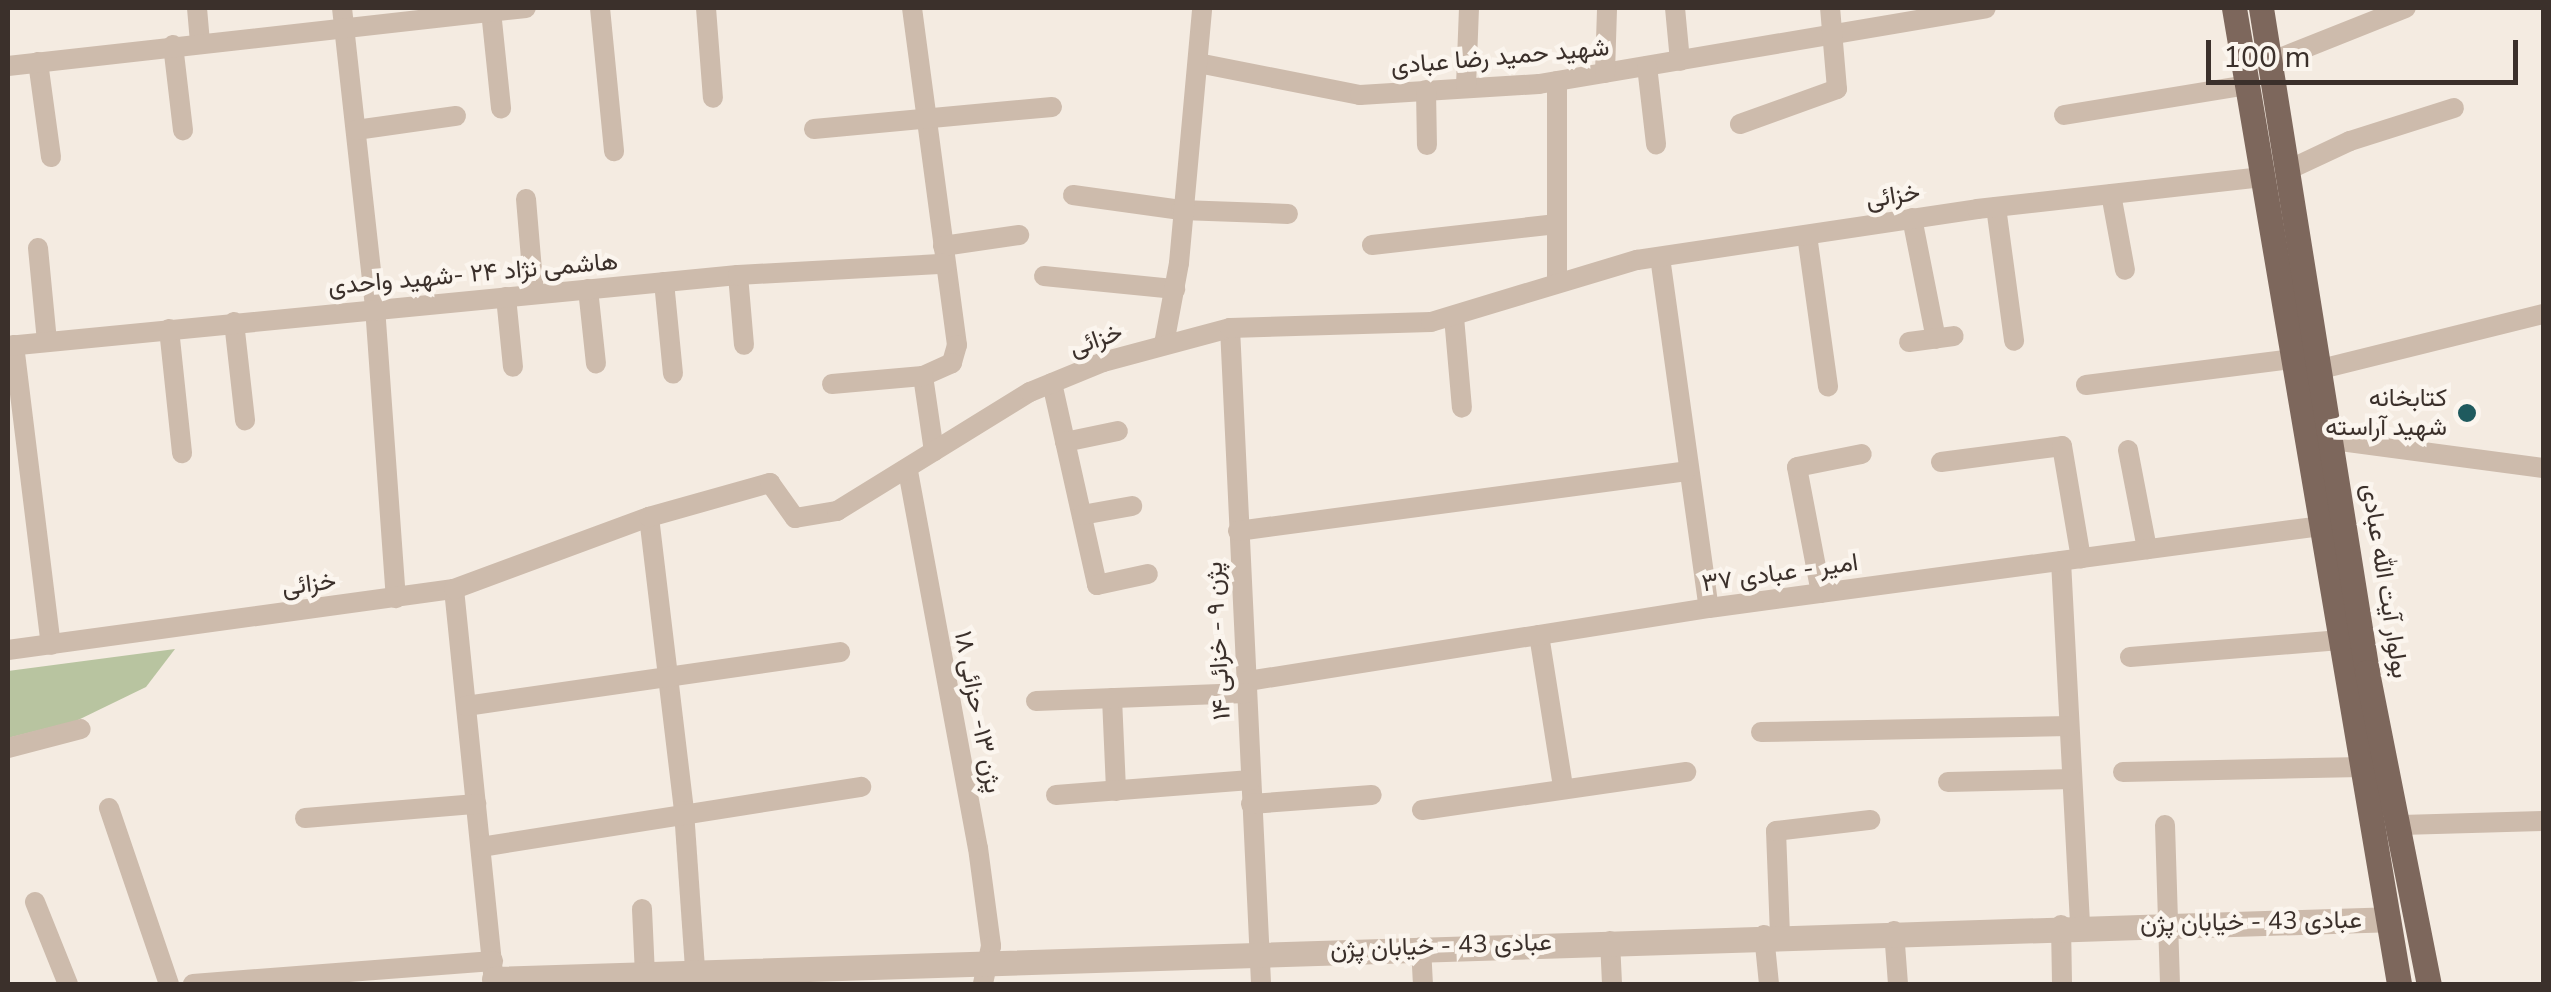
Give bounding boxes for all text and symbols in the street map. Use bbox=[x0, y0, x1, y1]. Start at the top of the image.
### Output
scale bar bbox=[2211, 20, 2524, 82]
street label: شهید حمید رضا عبادی bbox=[1390, 33, 1610, 81]
text: 100 m bbox=[2223, 37, 2310, 78]
street label: خزائی bbox=[1864, 177, 1922, 215]
street label: هاشمی نژاد ۲۴ -شهید واحدی bbox=[327, 246, 619, 302]
street label: خزائی bbox=[1065, 317, 1127, 363]
place label: کتابخانه شهید آراسته bbox=[2325, 384, 2447, 443]
marker: کتابخانه شهید آراسته bbox=[2456, 402, 2478, 424]
street label: بولوار آیت الله عبادی bbox=[2355, 482, 2415, 680]
street label: امیر - عبادی ۳۷ bbox=[1700, 547, 1860, 599]
street label: پژن ۹ - خزائی ۱۴ bbox=[1199, 561, 1237, 721]
street label: خزائی bbox=[280, 566, 338, 602]
street label: پژن ۱۳- حزائی ۱۸ bbox=[948, 628, 1008, 796]
street label: عبادی 43 - خیابان پژن bbox=[2140, 905, 2362, 939]
street label: عبادی 43 - خیابان پژن bbox=[1330, 927, 1552, 965]

